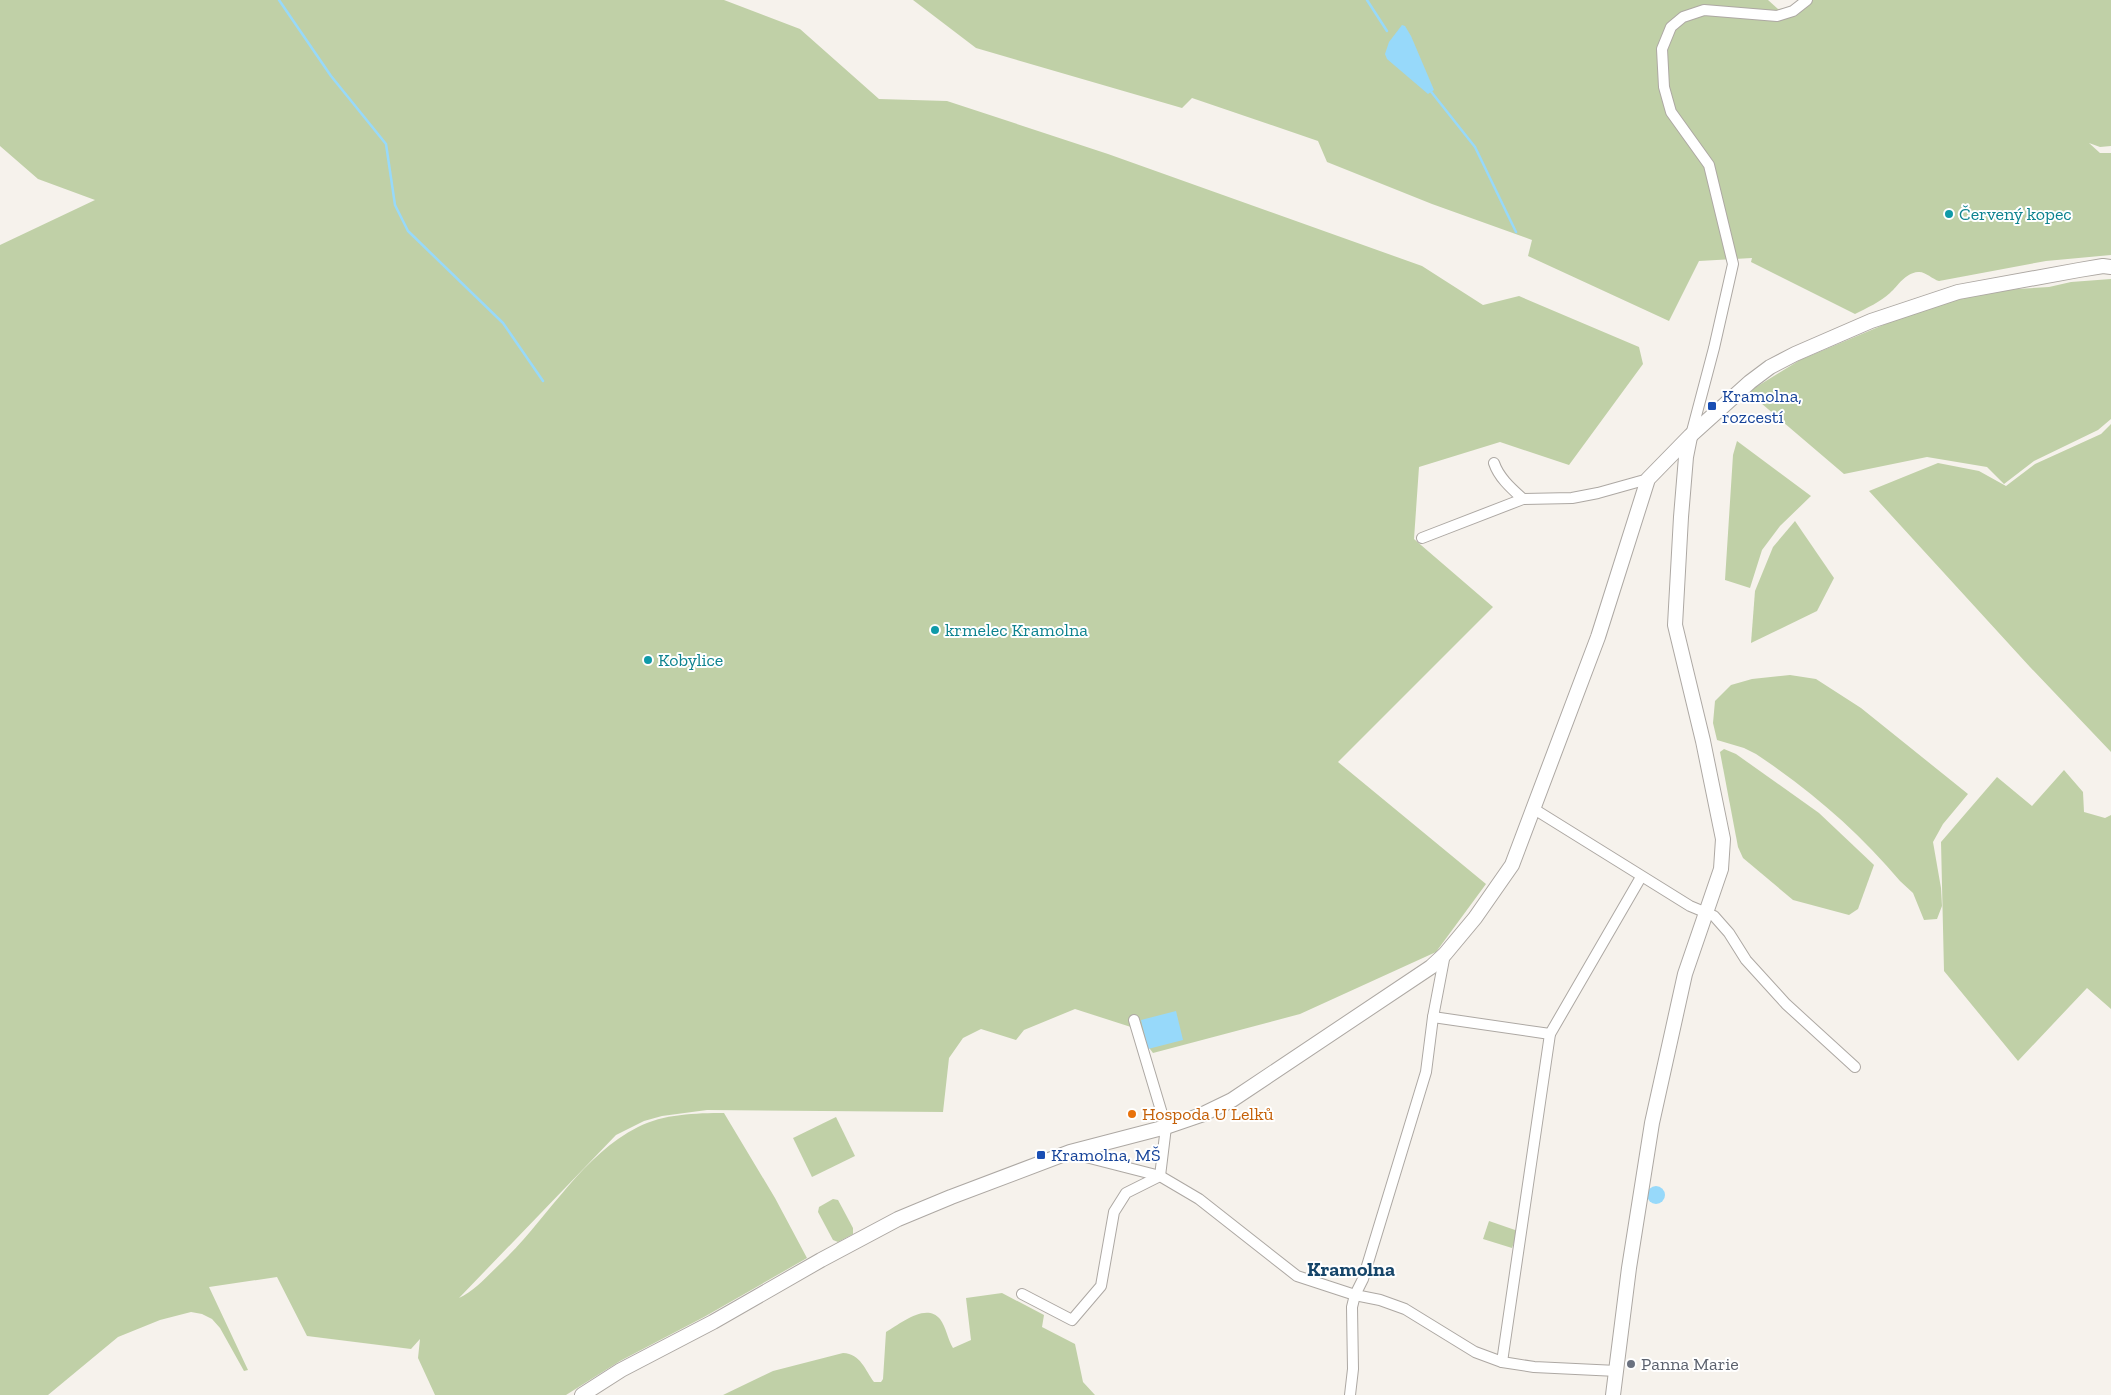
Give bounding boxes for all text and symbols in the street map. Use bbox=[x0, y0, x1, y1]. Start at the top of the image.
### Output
place label: Červený kopec bbox=[1959, 203, 2072, 225]
marker: Červený kopec bbox=[1943, 208, 1955, 220]
place label: Kramolna, rozcestí bbox=[1722, 385, 1802, 428]
marker: Kramolna, rozcestí bbox=[1706, 400, 1718, 412]
place label: krmelec Kramolna bbox=[945, 619, 1088, 641]
marker: krmelec Kramolna bbox=[929, 624, 941, 636]
place label: Kobylice bbox=[658, 649, 723, 671]
marker: Kobylice bbox=[642, 654, 654, 666]
place label: Hospoda U Lelků bbox=[1142, 1103, 1274, 1125]
marker: Hospoda U Lelků bbox=[1126, 1108, 1138, 1120]
place label: Kramolna, MŠ bbox=[1051, 1144, 1161, 1166]
marker: Kramolna, MŠ bbox=[1035, 1149, 1047, 1161]
district label: Kramolna bbox=[1307, 1257, 1395, 1281]
place label: Panna Marie bbox=[1641, 1353, 1739, 1375]
marker: Panna Marie bbox=[1625, 1358, 1637, 1370]

